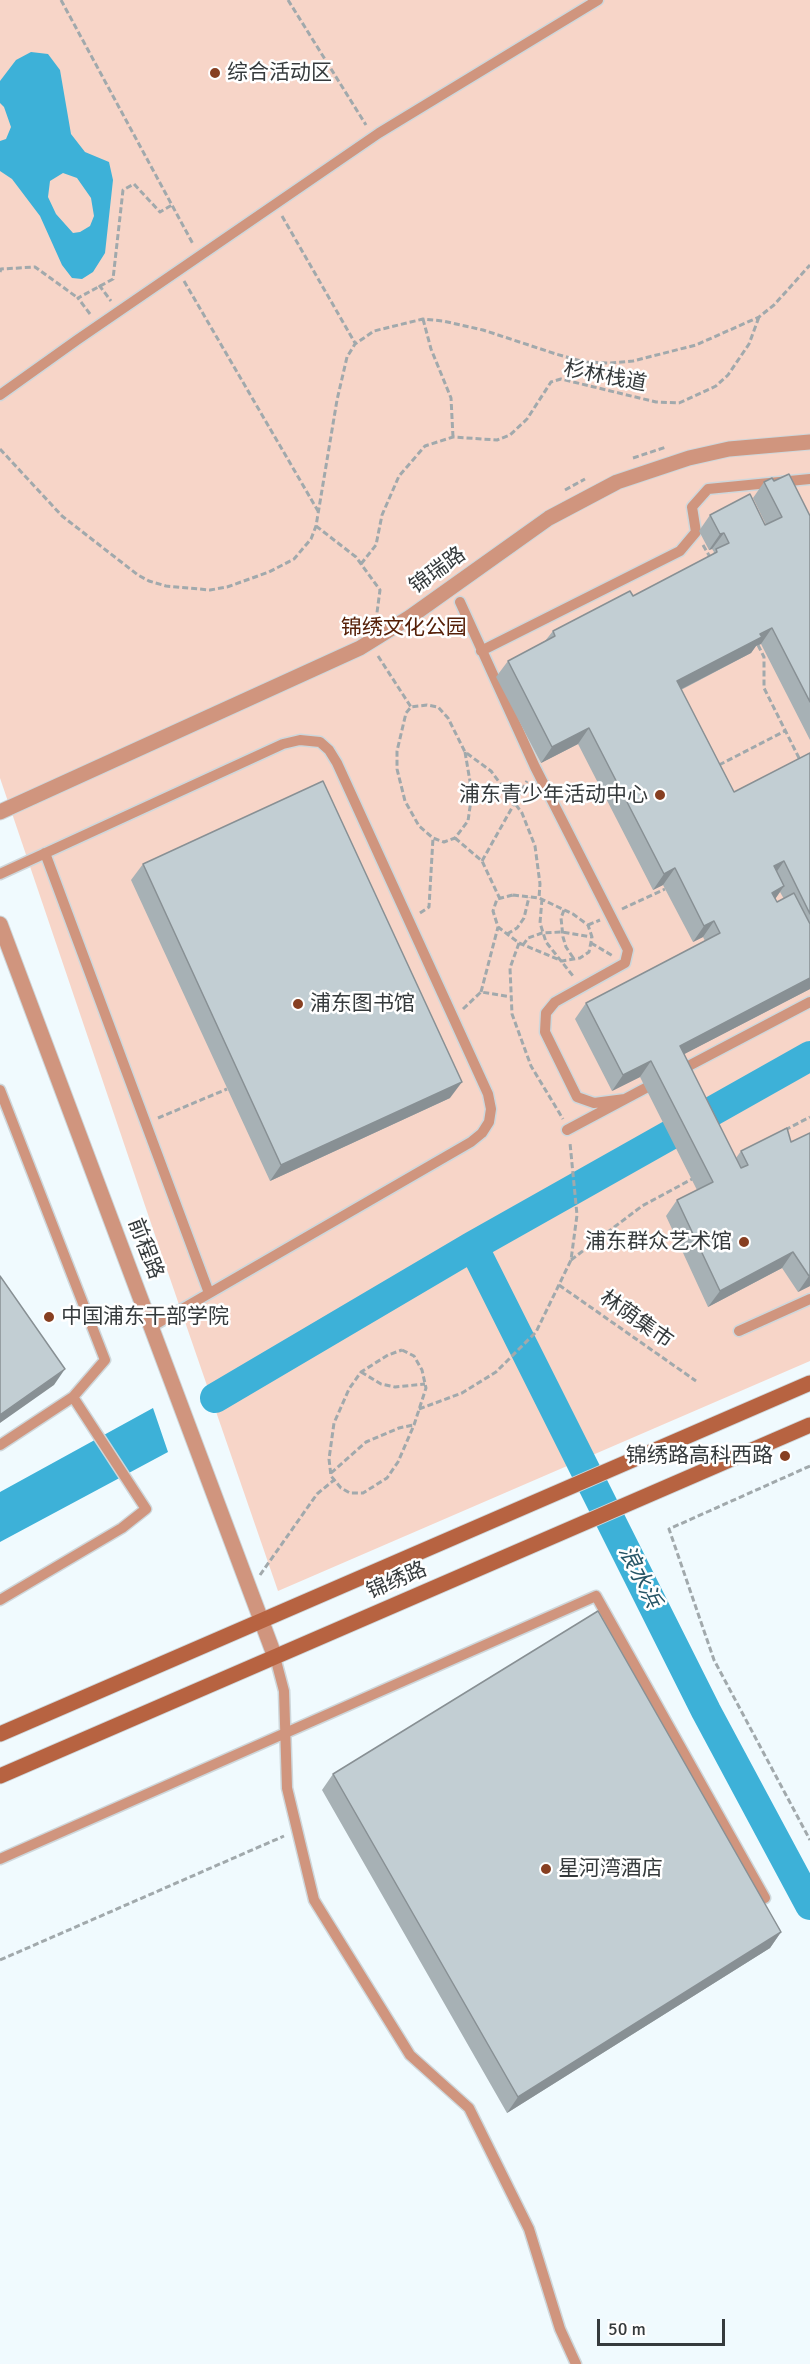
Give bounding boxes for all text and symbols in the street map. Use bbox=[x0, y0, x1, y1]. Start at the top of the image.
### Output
place label: 综合活动区 bbox=[227, 60, 332, 86]
marker: 综合活动区 bbox=[208, 66, 222, 80]
street label: 杉林栈道 bbox=[561, 357, 649, 397]
street label: 锦瑞路 bbox=[405, 542, 471, 600]
park label: 锦绣文化公园 bbox=[341, 615, 467, 641]
place label: 浦东青少年活动中心 bbox=[459, 782, 648, 808]
marker: 浦东青少年活动中心 bbox=[653, 788, 667, 802]
place label: 浦东图书馆 bbox=[310, 991, 415, 1017]
marker: 浦东图书馆 bbox=[291, 997, 305, 1011]
street label: 前程路 bbox=[122, 1215, 168, 1283]
place label: 浦东群众艺术馆 bbox=[585, 1229, 732, 1255]
marker: 浦东群众艺术馆 bbox=[737, 1235, 751, 1249]
street label: 林荫集市 bbox=[594, 1286, 678, 1354]
place label: 中国浦东干部学院 bbox=[61, 1304, 229, 1330]
marker: 中国浦东干部学院 bbox=[42, 1310, 56, 1324]
place label: 锦绣路高科西路 bbox=[626, 1443, 773, 1469]
marker: 锦绣路高科西路 bbox=[778, 1449, 792, 1463]
water label: 浪水浜 bbox=[612, 1542, 666, 1612]
street label: 锦绣路 bbox=[363, 1557, 431, 1605]
place label: 星河湾酒店 bbox=[558, 1856, 663, 1882]
marker: 星河湾酒店 bbox=[539, 1862, 553, 1876]
scale bar bbox=[600, 2307, 728, 2345]
text: 50 m bbox=[608, 2318, 646, 2340]

